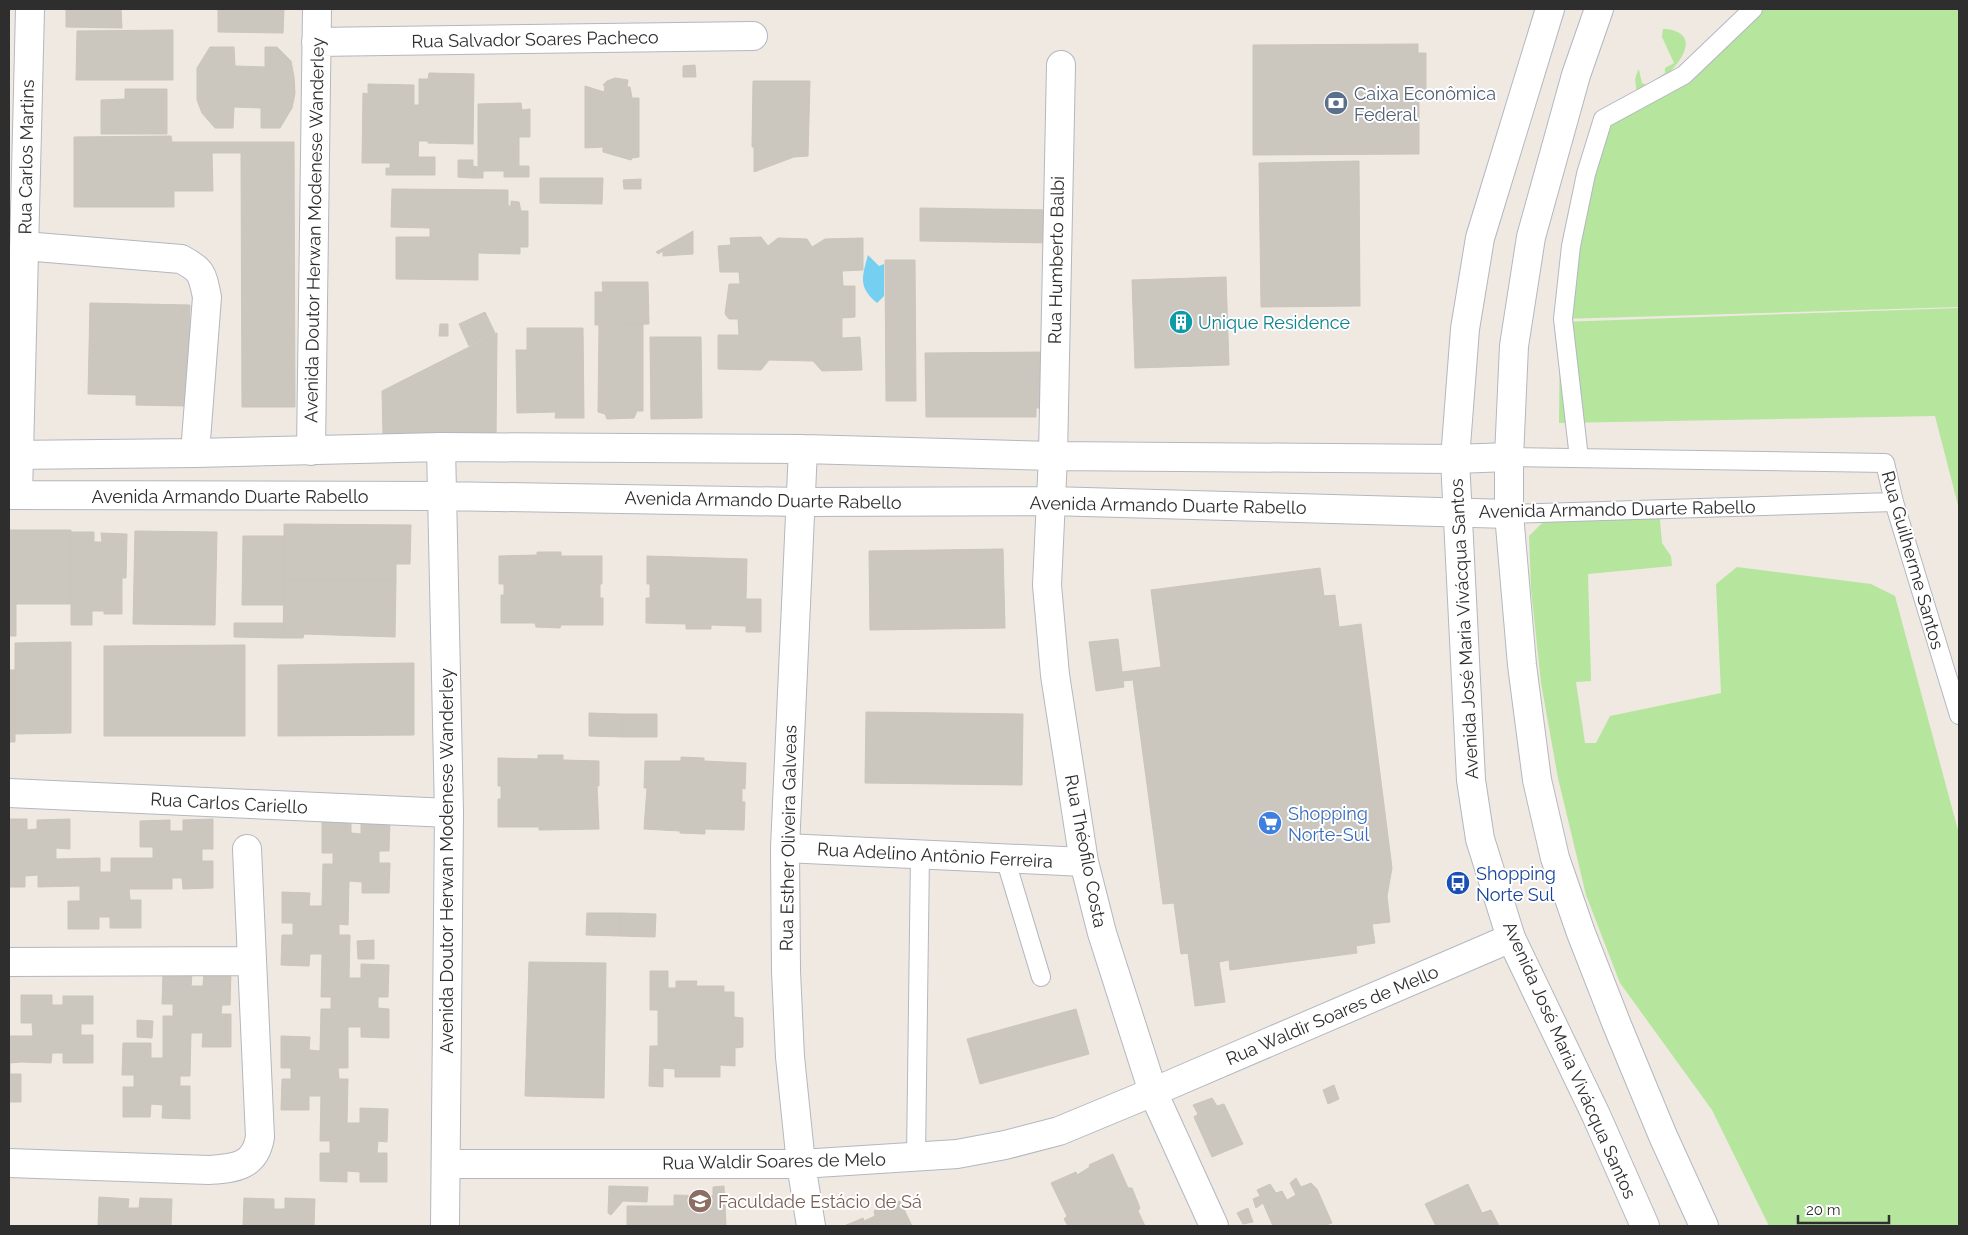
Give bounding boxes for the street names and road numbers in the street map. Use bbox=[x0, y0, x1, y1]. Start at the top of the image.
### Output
street label: Rua Salvador Soares Pacheco bbox=[411, 26, 659, 52]
street label: Avenida Doutor Herwan Modenese Wanderley bbox=[300, 37, 328, 423]
street label: Rua Carlos Martins bbox=[14, 79, 38, 235]
street label: Rua Humberto Balbi bbox=[1044, 176, 1068, 344]
street label: Rua Guilherme Santos bbox=[1877, 468, 1949, 652]
street label: Avenida José Maria Vivácqua Santos bbox=[1446, 478, 1482, 780]
street label: Avenida Armando Duarte Rabello bbox=[91, 486, 369, 507]
street label: Avenida Armando Duarte Rabello bbox=[624, 487, 902, 513]
street label: Avenida Armando Duarte Rabello bbox=[1029, 492, 1307, 518]
street label: Avenida Armando Duarte Rabello bbox=[1478, 496, 1756, 522]
street label: Avenida Doutor Herwan Modenese Wanderley bbox=[436, 668, 457, 1054]
street label: Rua Esther Oliveira Galveas bbox=[776, 724, 800, 951]
street label: Rua Théofilo Costa bbox=[1061, 773, 1111, 929]
street label: Rua Carlos Cariello bbox=[150, 788, 308, 818]
street label: Rua Adelino Antônio Ferreira bbox=[816, 838, 1054, 872]
street label: Avenida José Maria Vivácqua Santos bbox=[1499, 918, 1641, 1202]
street label: Rua Waldir Soares de Mello bbox=[1223, 961, 1442, 1069]
street label: Rua Waldir Soares de Melo bbox=[662, 1149, 886, 1173]

